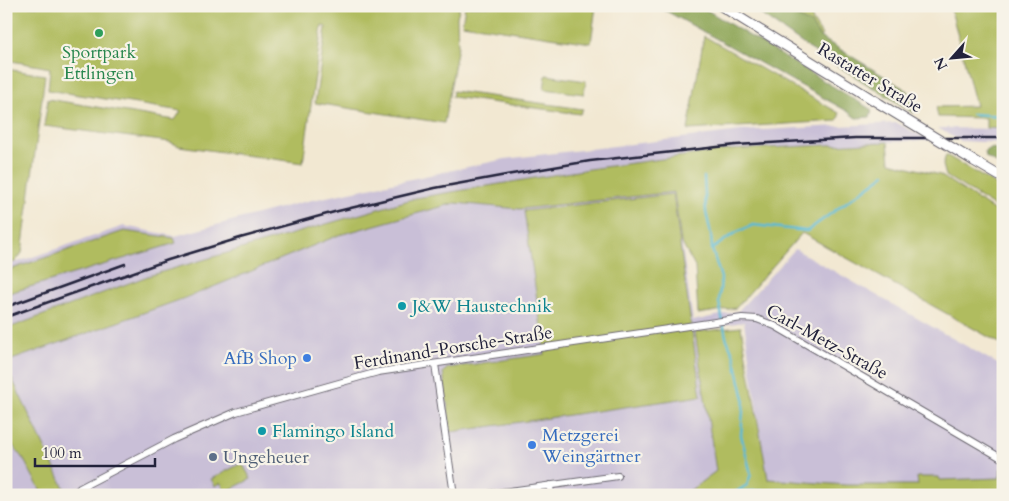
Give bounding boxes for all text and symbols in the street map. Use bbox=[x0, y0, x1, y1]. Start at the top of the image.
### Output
marker: Sportpark Ettlingen bbox=[93, 27, 105, 39]
north arrow bbox=[926, 32, 976, 82]
street label: Rastatter Straße bbox=[813, 37, 927, 119]
place label: Sportpark Ettlingen bbox=[62, 40, 136, 86]
text: N bbox=[930, 54, 952, 73]
place label: J&W Haustechnik bbox=[409, 294, 552, 319]
street label: Carl-Metz-Straße bbox=[762, 298, 892, 386]
marker: J&W Haustechnik bbox=[396, 300, 408, 312]
street label: Ferdinand-Porsche-Straße bbox=[352, 320, 554, 376]
place label: AfB Shop bbox=[223, 346, 297, 371]
marker: AfB Shop bbox=[301, 352, 313, 364]
place label: Flamingo Island bbox=[272, 419, 395, 444]
place label: Metzgerei Weingärtner bbox=[541, 423, 641, 469]
marker: Flamingo Island bbox=[256, 425, 268, 437]
scale bar bbox=[35, 436, 155, 468]
marker: Metzgerei Weingärtner bbox=[526, 439, 538, 451]
text: 100 m bbox=[42, 443, 82, 463]
place label: Ungeheuer bbox=[223, 445, 309, 470]
marker: Ungeheuer bbox=[207, 451, 219, 463]

